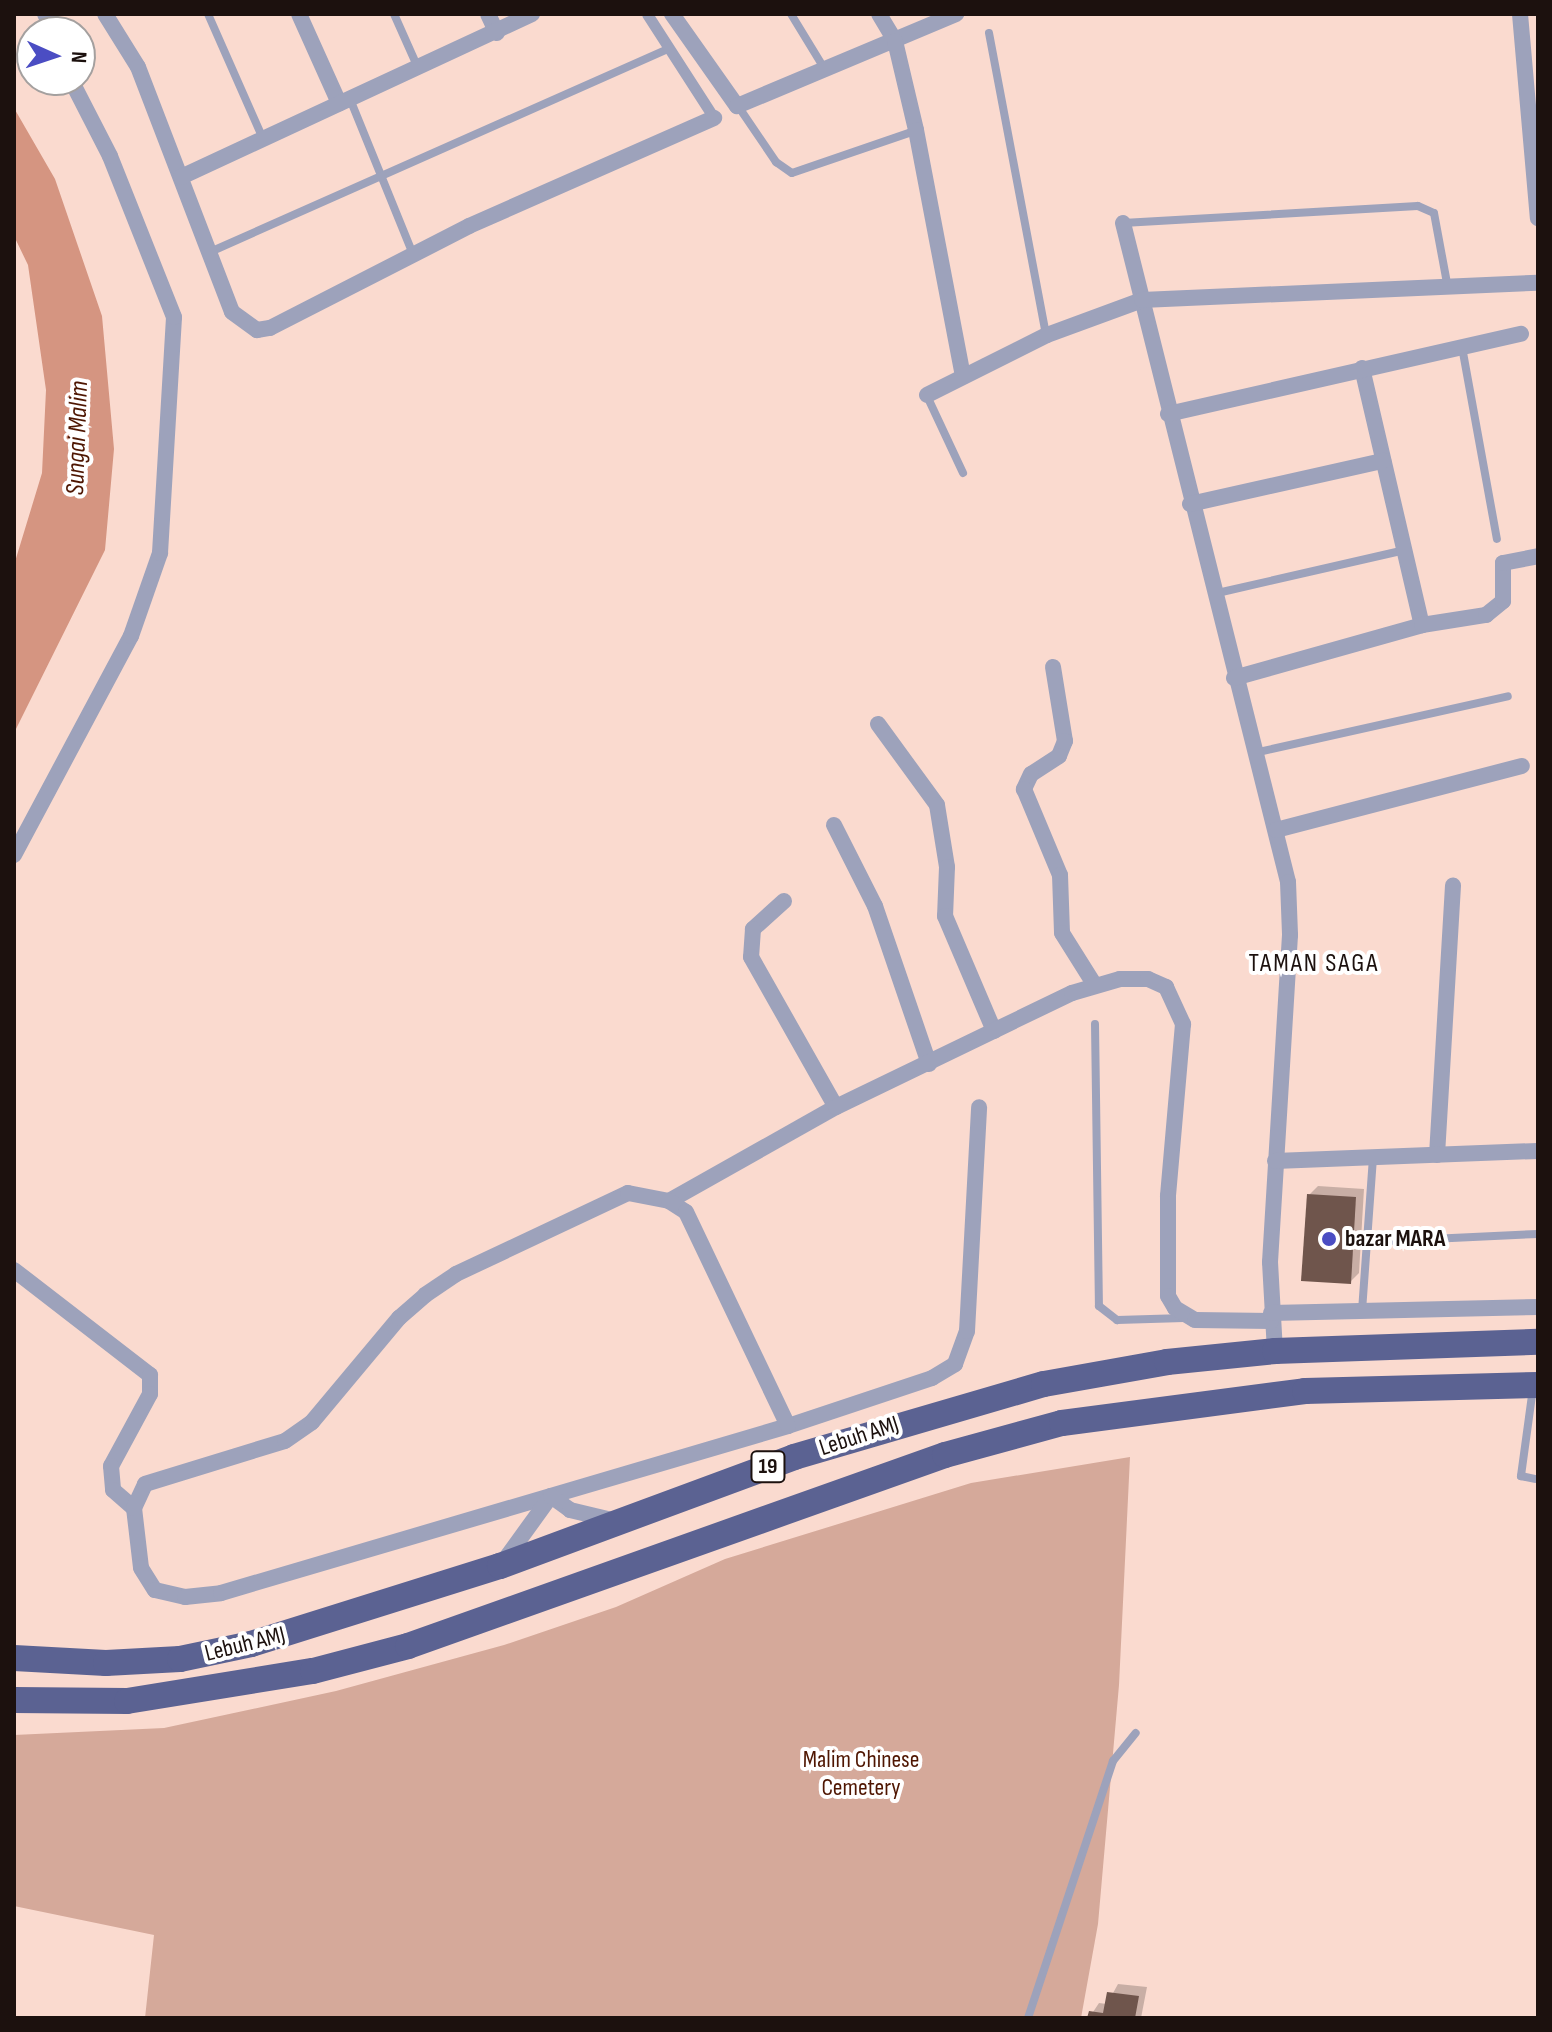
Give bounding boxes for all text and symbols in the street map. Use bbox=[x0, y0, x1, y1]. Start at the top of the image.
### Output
north arrow bbox=[16, 16, 96, 96]
text: N bbox=[65, 51, 92, 64]
water label: Sungai Malim bbox=[60, 380, 96, 496]
district label: TAMAN SAGA bbox=[1249, 948, 1379, 980]
place label: bazar MARA bbox=[1345, 1225, 1445, 1253]
marker: bazar MARA bbox=[1320, 1230, 1338, 1248]
street label: Lebuh AMJ bbox=[816, 1410, 902, 1462]
road number: 19 bbox=[750, 1449, 786, 1485]
street label: Lebuh AMJ bbox=[202, 1620, 288, 1668]
park label: Malim Chinese Cemetery bbox=[803, 1746, 919, 1802]

